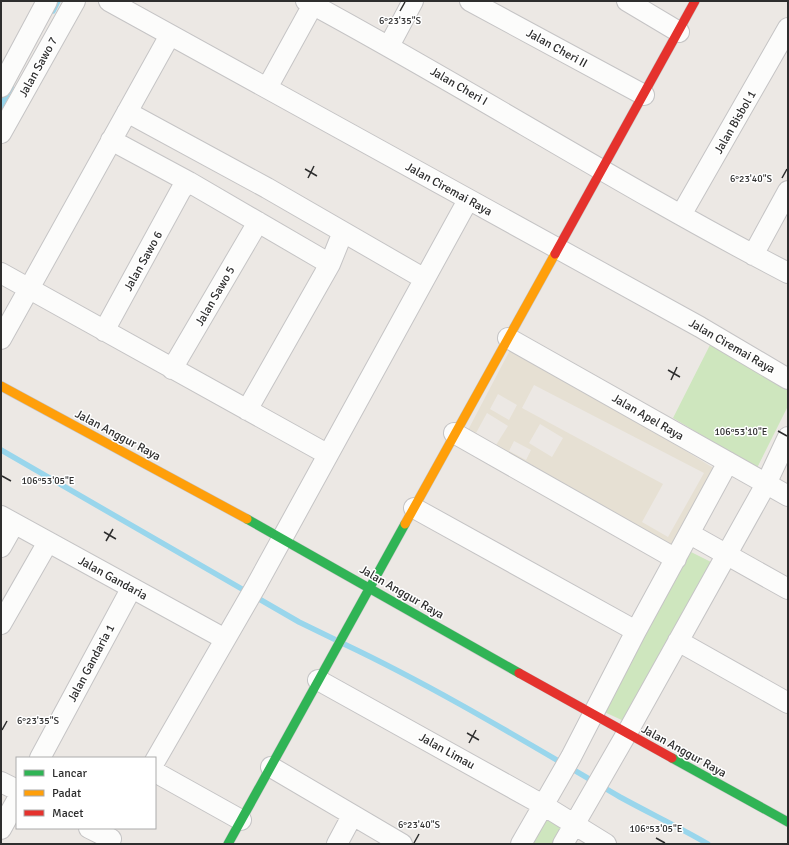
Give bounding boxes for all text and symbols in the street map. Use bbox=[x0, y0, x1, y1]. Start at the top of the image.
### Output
text: 6°23'35"S bbox=[379, 15, 422, 27]
street label: Jalan Cheri II bbox=[524, 26, 590, 71]
street label: Jalan Sawo 7 bbox=[16, 35, 61, 100]
street label: Jalan Cheri I bbox=[427, 64, 490, 109]
street label: Jalan Bisbol 1 bbox=[711, 88, 760, 157]
street label: Jalan Ciremai Raya bbox=[403, 159, 495, 219]
text: 6°23'40"S bbox=[730, 173, 773, 185]
street label: Jalan Sawo 6 bbox=[121, 229, 166, 294]
street label: Jalan Sawo 5 bbox=[192, 264, 239, 329]
street label: Jalan Ciremai Raya bbox=[686, 316, 777, 377]
street label: Jalan Apel Raya bbox=[609, 391, 686, 444]
street label: Jalan Anggur Raya bbox=[72, 407, 163, 464]
text: 106°53'10"E bbox=[714, 426, 768, 438]
text: 106°53'05"E bbox=[21, 475, 75, 487]
street label: Jalan Gandaria bbox=[76, 553, 150, 604]
street label: Jalan Anggur Raya bbox=[357, 562, 447, 623]
street label: Jalan Gandaria 1 bbox=[65, 622, 118, 705]
text: 6°23'35"S bbox=[17, 715, 60, 727]
street label: Jalan Anggur Raya bbox=[639, 722, 729, 781]
street label: Jalan Limau bbox=[416, 730, 477, 773]
legend bbox=[16, 757, 156, 829]
text: Lancar bbox=[52, 766, 88, 781]
text: Padat bbox=[52, 786, 81, 801]
text: Macet bbox=[52, 806, 84, 821]
text: 6°23'40"S bbox=[398, 819, 441, 831]
text: 106°53'05"E bbox=[629, 823, 683, 835]

